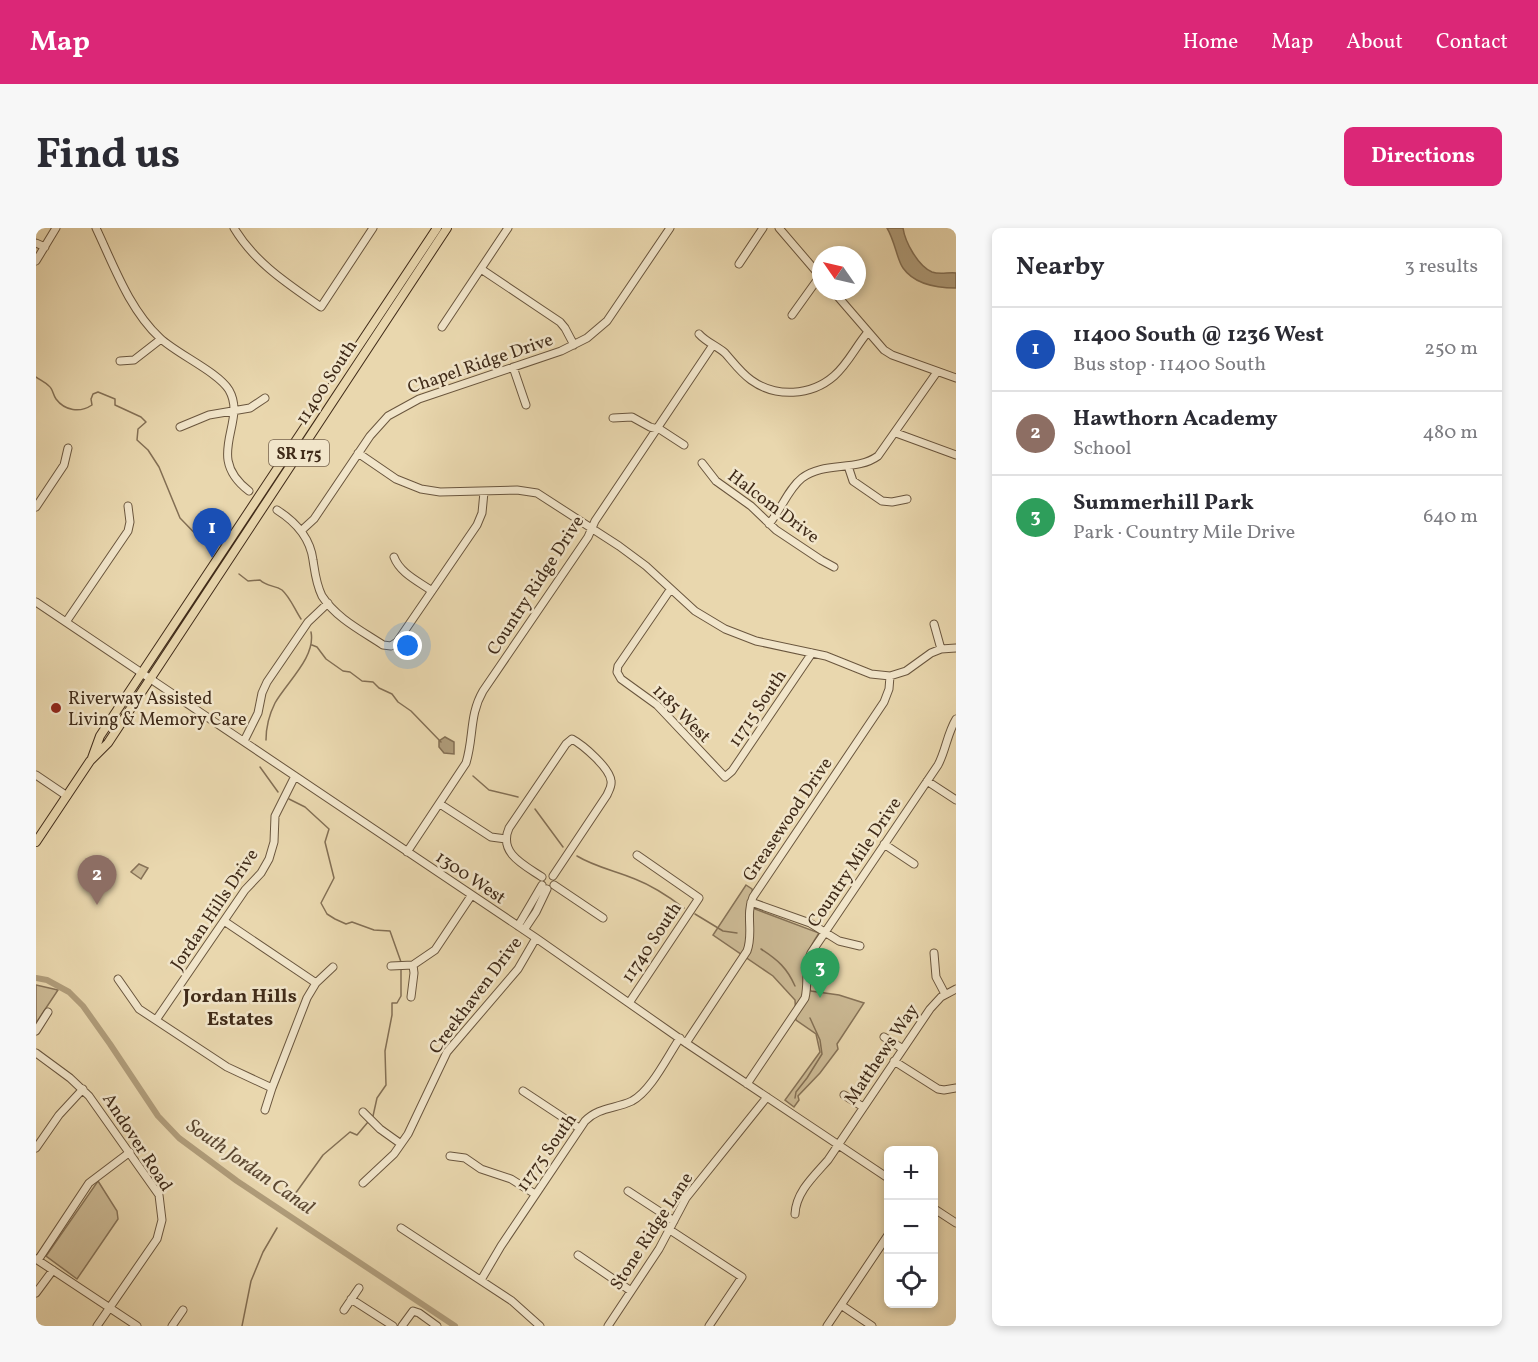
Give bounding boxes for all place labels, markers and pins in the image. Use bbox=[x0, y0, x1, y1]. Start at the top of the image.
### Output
pin: 1 bbox=[192, 508, 231, 558]
place label: Riverway Assisted Living & Memory Care bbox=[68, 687, 247, 733]
marker: Riverway Assisted Living & Memory Care bbox=[49, 701, 63, 715]
pin: 2 bbox=[78, 856, 116, 905]
pin: 3 bbox=[800, 948, 840, 998]

